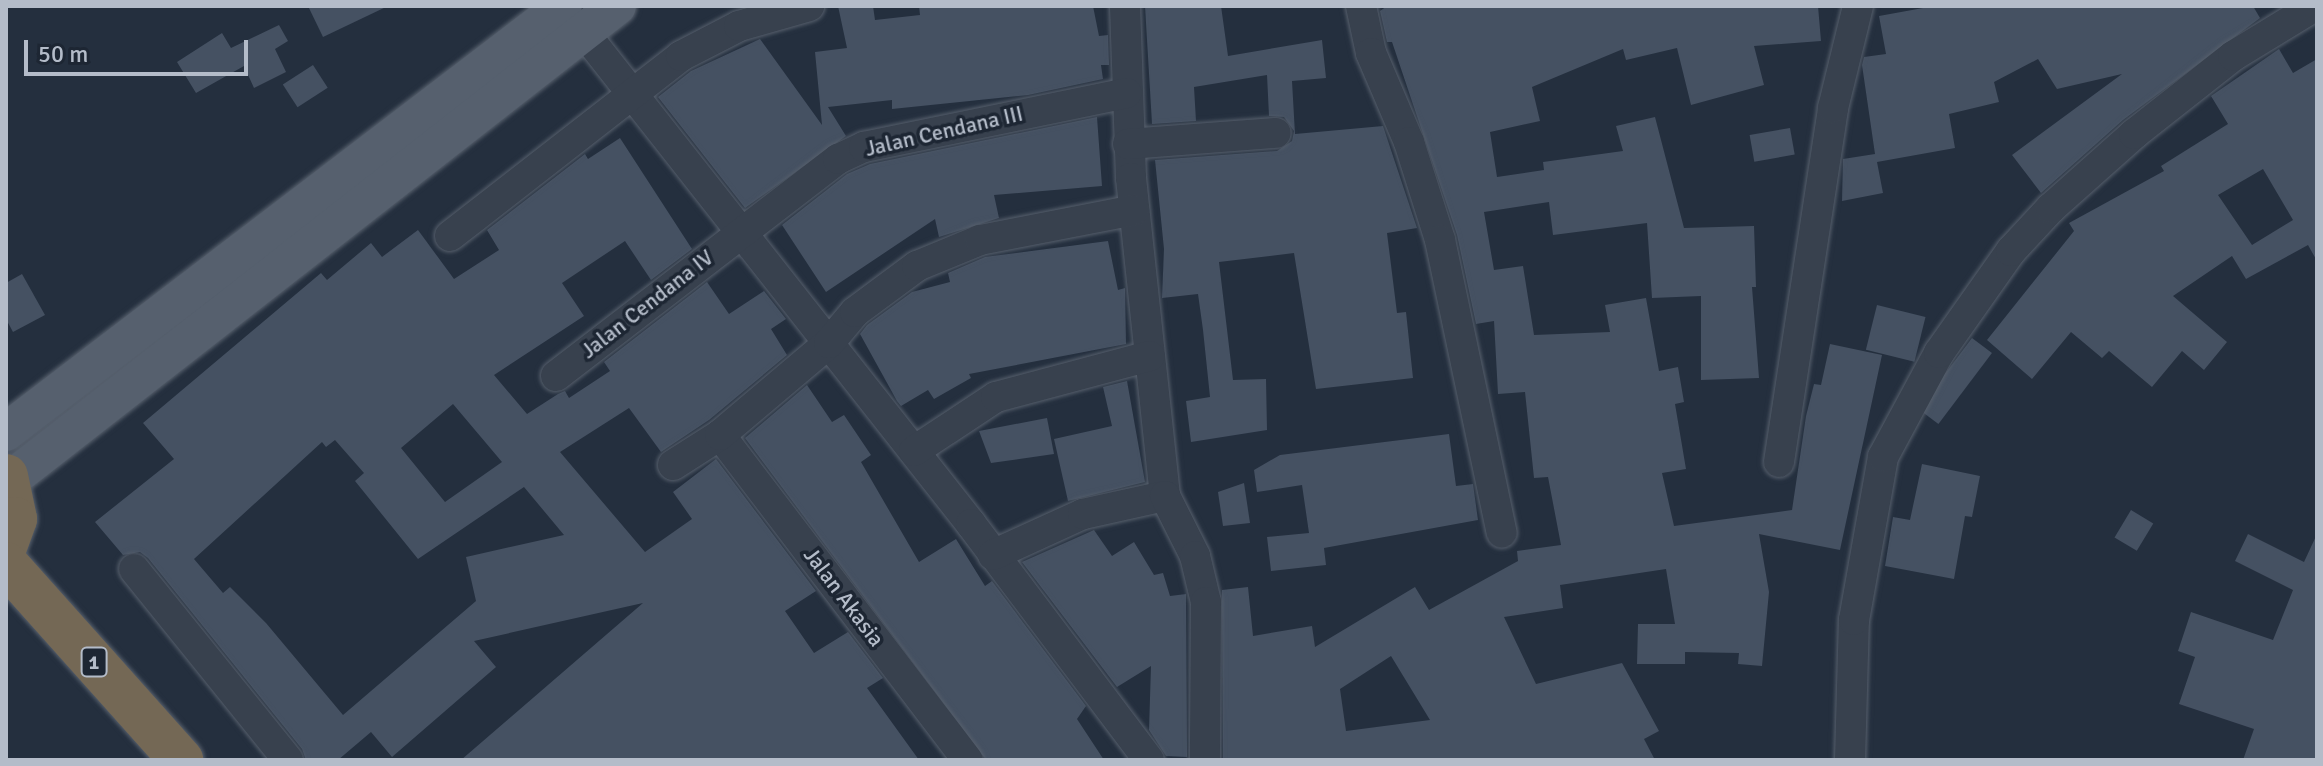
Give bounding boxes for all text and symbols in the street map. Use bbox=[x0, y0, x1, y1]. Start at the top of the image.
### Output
scale bar bbox=[28, 24, 252, 74]
text: 50 m bbox=[38, 39, 88, 69]
street label: Jalan Cendana III bbox=[862, 100, 1026, 162]
street label: Jalan Cendana IV bbox=[575, 244, 719, 364]
street label: Jalan Akasia bbox=[798, 542, 890, 652]
road number: 1 bbox=[80, 646, 108, 678]

